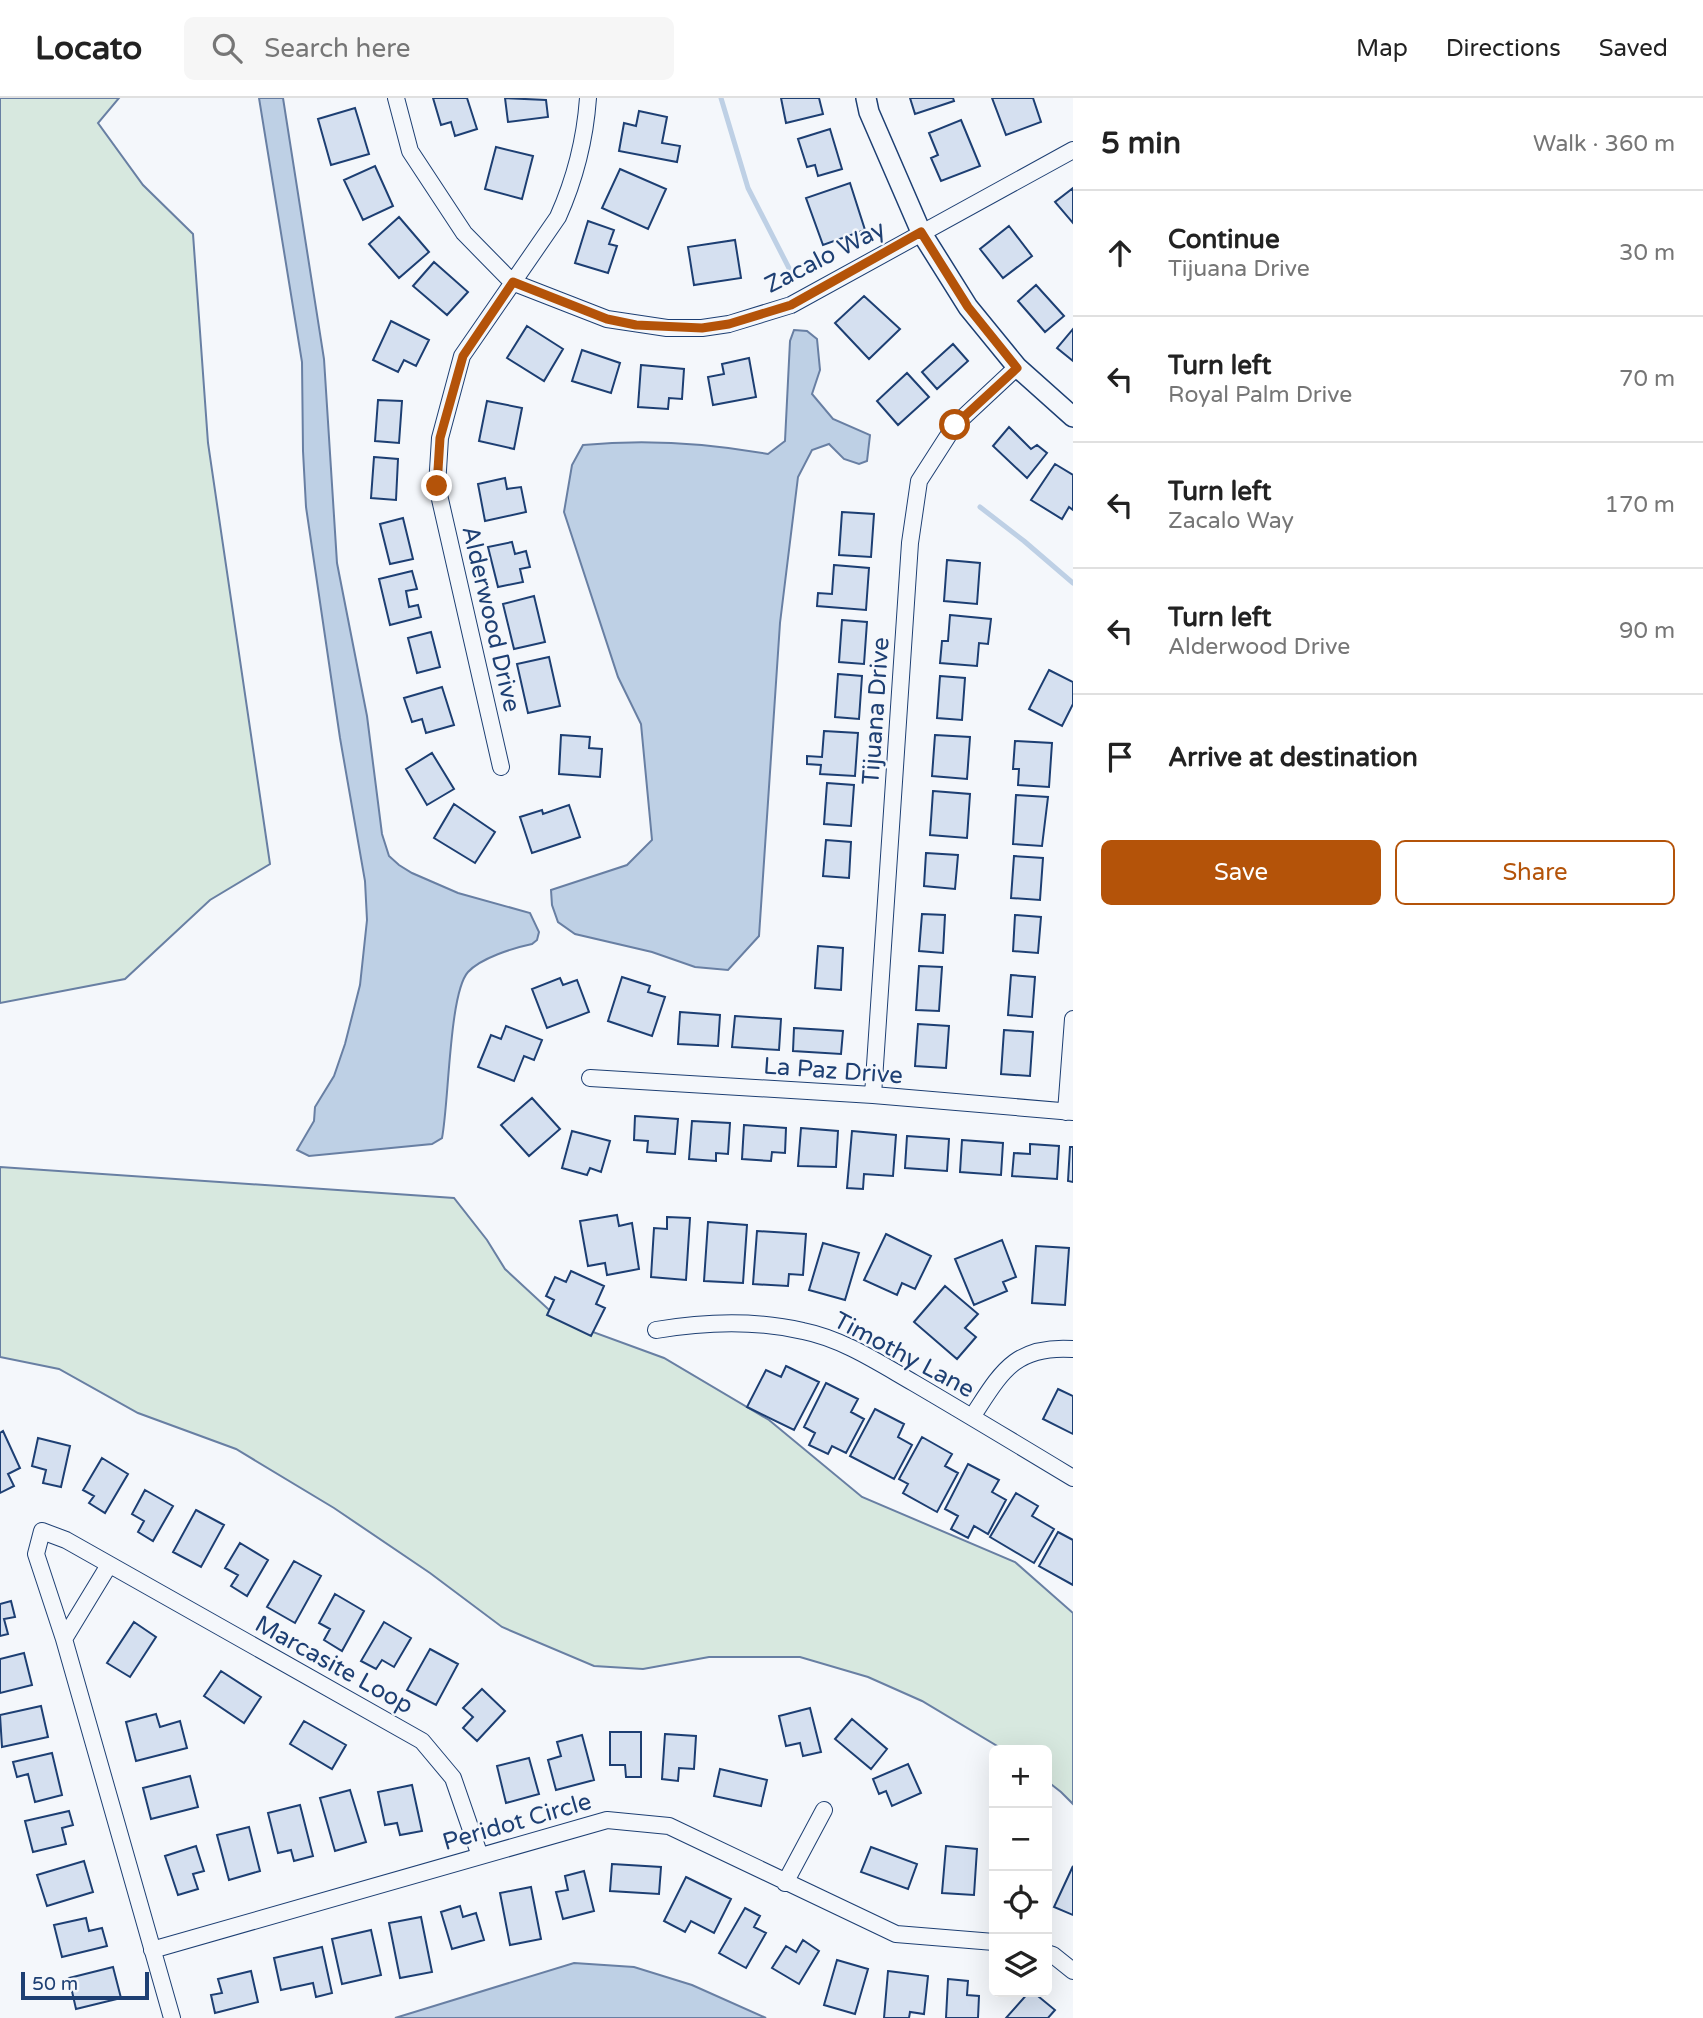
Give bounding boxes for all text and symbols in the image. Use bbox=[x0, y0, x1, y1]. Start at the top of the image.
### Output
search box bbox=[184, 17, 674, 80]
text: Locato bbox=[35, 29, 142, 68]
icon: search bbox=[208, 29, 246, 67]
text: Search here bbox=[264, 33, 410, 64]
text: Map bbox=[1356, 34, 1408, 63]
text: Directions bbox=[1446, 34, 1561, 63]
text: Saved bbox=[1599, 34, 1668, 63]
text: 5 min bbox=[1101, 125, 1181, 162]
text: Walk · 360 m bbox=[1533, 130, 1675, 158]
street label: Zacalo Way bbox=[760, 214, 890, 300]
text: Continue bbox=[1168, 224, 1280, 255]
icon: ahead bbox=[1101, 234, 1139, 272]
text: 30 m bbox=[1619, 239, 1675, 267]
text: Tijuana Drive bbox=[1168, 255, 1310, 283]
text: Turn left bbox=[1168, 350, 1271, 381]
icon: left bbox=[1101, 360, 1139, 398]
text: 70 m bbox=[1619, 365, 1675, 393]
text: Royal Palm Drive bbox=[1168, 381, 1352, 409]
route start bbox=[939, 409, 970, 440]
route end bbox=[421, 470, 452, 501]
text: Turn left bbox=[1168, 476, 1271, 507]
icon: left bbox=[1101, 486, 1139, 524]
text: 170 m bbox=[1605, 491, 1675, 519]
text: Zacalo Way bbox=[1168, 507, 1294, 535]
street label: Alderwood Drive bbox=[455, 523, 527, 715]
text: Turn left bbox=[1168, 602, 1271, 633]
icon: left bbox=[1101, 612, 1139, 650]
text: 90 m bbox=[1619, 617, 1675, 645]
text: Alderwood Drive bbox=[1168, 633, 1350, 661]
street label: Tijuana Drive bbox=[856, 636, 896, 786]
icon: arrive bbox=[1101, 738, 1139, 776]
text: Arrive at destination bbox=[1168, 742, 1418, 773]
button: Save bbox=[1101, 840, 1381, 905]
button: Share bbox=[1395, 840, 1675, 905]
street label: La Paz Drive bbox=[762, 1052, 904, 1090]
street label: Timothy Lane bbox=[829, 1306, 979, 1404]
street label: Marcasite Loop bbox=[250, 1610, 418, 1720]
map controls bbox=[989, 1745, 1052, 1997]
button: + bbox=[989, 1745, 1052, 1808]
street label: Peridot Circle bbox=[439, 1787, 595, 1857]
button: − bbox=[989, 1808, 1052, 1871]
button: locate bbox=[989, 1871, 1052, 1934]
button: layers bbox=[989, 1934, 1052, 1997]
scale bar bbox=[21, 1969, 149, 2001]
text: 50 m bbox=[32, 1973, 78, 1995]

